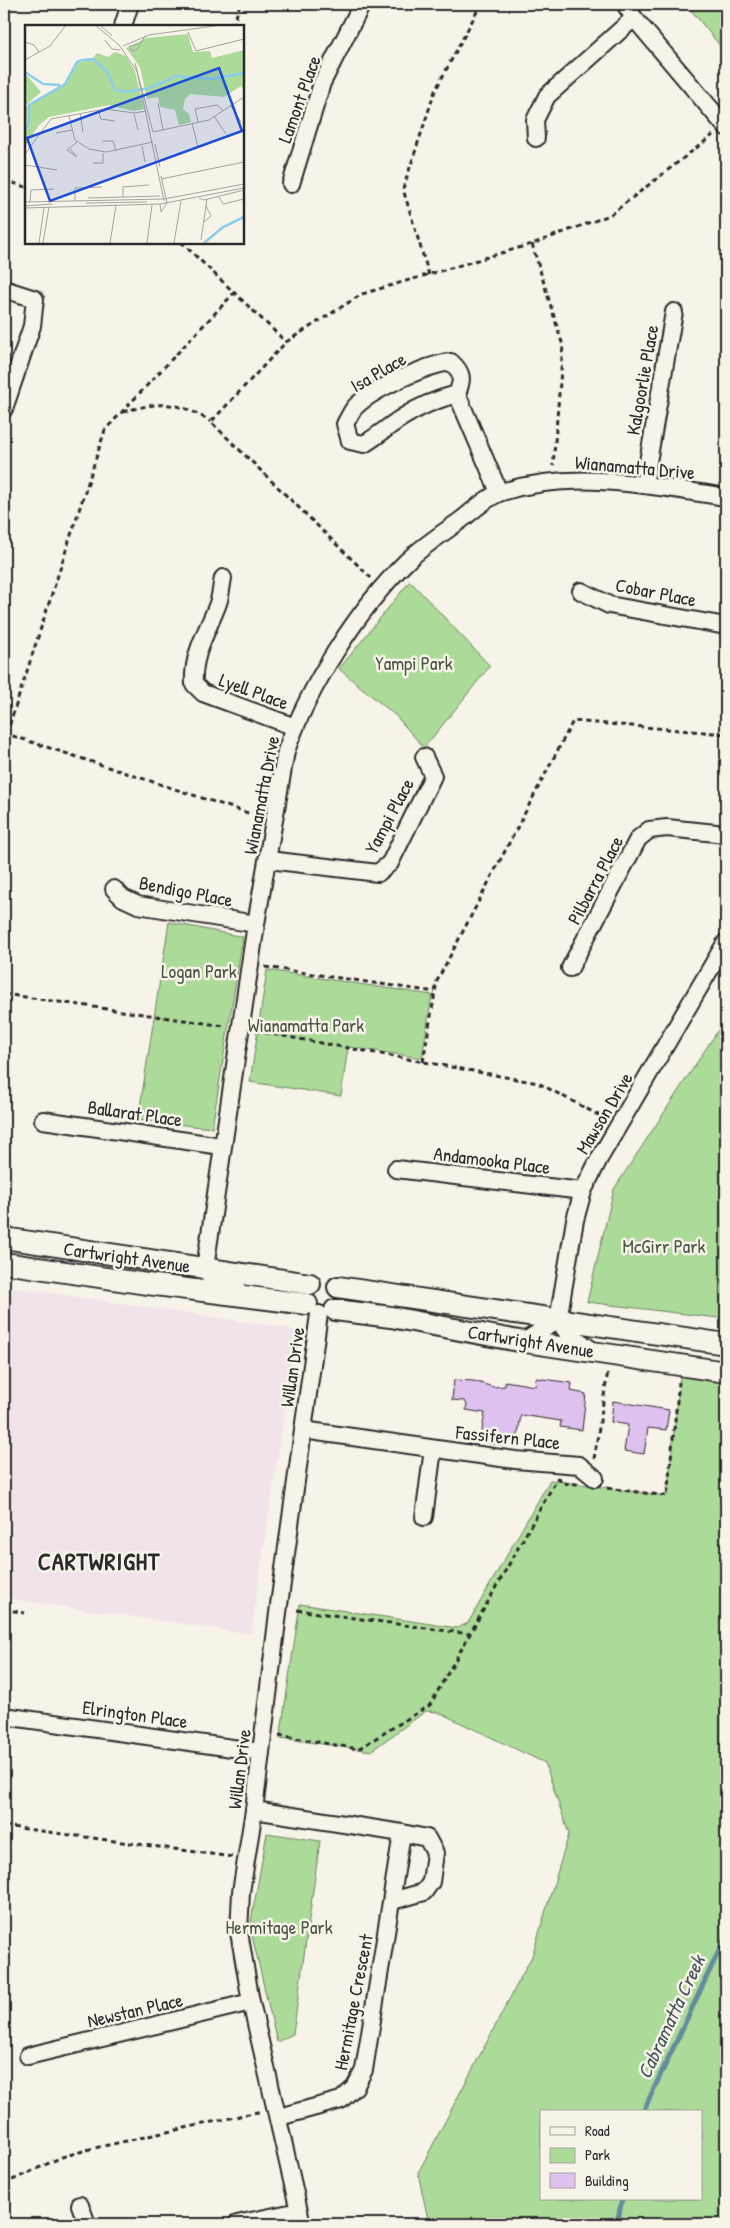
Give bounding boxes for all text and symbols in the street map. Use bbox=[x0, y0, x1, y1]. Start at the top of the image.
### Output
inset map bbox=[25, 25, 244, 244]
street label: Lamont Place bbox=[271, 51, 327, 146]
street label: Kalgoorlie Place bbox=[620, 322, 665, 437]
street label: Isa Place bbox=[345, 345, 411, 398]
street label: Wianamatta Drive bbox=[574, 449, 697, 485]
street label: Cobar Place bbox=[613, 571, 699, 613]
park label: Yampi Park bbox=[375, 650, 453, 676]
street label: Lyell Place bbox=[216, 667, 293, 716]
street label: Wianamatta Drive bbox=[237, 733, 285, 857]
street label: Yampi Place bbox=[358, 773, 420, 858]
street label: Pilbarra Place bbox=[561, 831, 629, 929]
street label: Bendigo Place bbox=[137, 869, 235, 913]
park label: Logan Park bbox=[161, 958, 237, 984]
park label: Wianamatta Park bbox=[248, 1012, 364, 1038]
street label: Mawson Drive bbox=[569, 1067, 639, 1159]
street label: Ballarat Place bbox=[86, 1094, 184, 1133]
street label: Andamooka Place bbox=[432, 1140, 552, 1180]
park label: McGirr Park bbox=[623, 1233, 706, 1259]
street label: Cartwright Avenue bbox=[62, 1235, 192, 1279]
street label: Cartwright Avenue bbox=[466, 1318, 596, 1364]
street label: Willan Drive bbox=[274, 1325, 311, 1409]
street label: Fassifern Place bbox=[454, 1418, 562, 1455]
district label: CARTWRIGHT bbox=[38, 1545, 160, 1577]
street label: Elrington Place bbox=[81, 1694, 190, 1734]
street label: Willan Drive bbox=[221, 1727, 257, 1810]
park label: Hermitage Park bbox=[225, 1914, 333, 1940]
street label: Hermitage Crescent bbox=[327, 1931, 379, 2072]
water label: Cabramatta Creek bbox=[630, 1949, 712, 2083]
street label: Newstan Place bbox=[85, 1986, 186, 2034]
legend bbox=[540, 2110, 702, 2200]
text: Road bbox=[585, 2120, 610, 2141]
text: Park bbox=[585, 2144, 610, 2165]
text: Building bbox=[585, 2170, 629, 2191]

